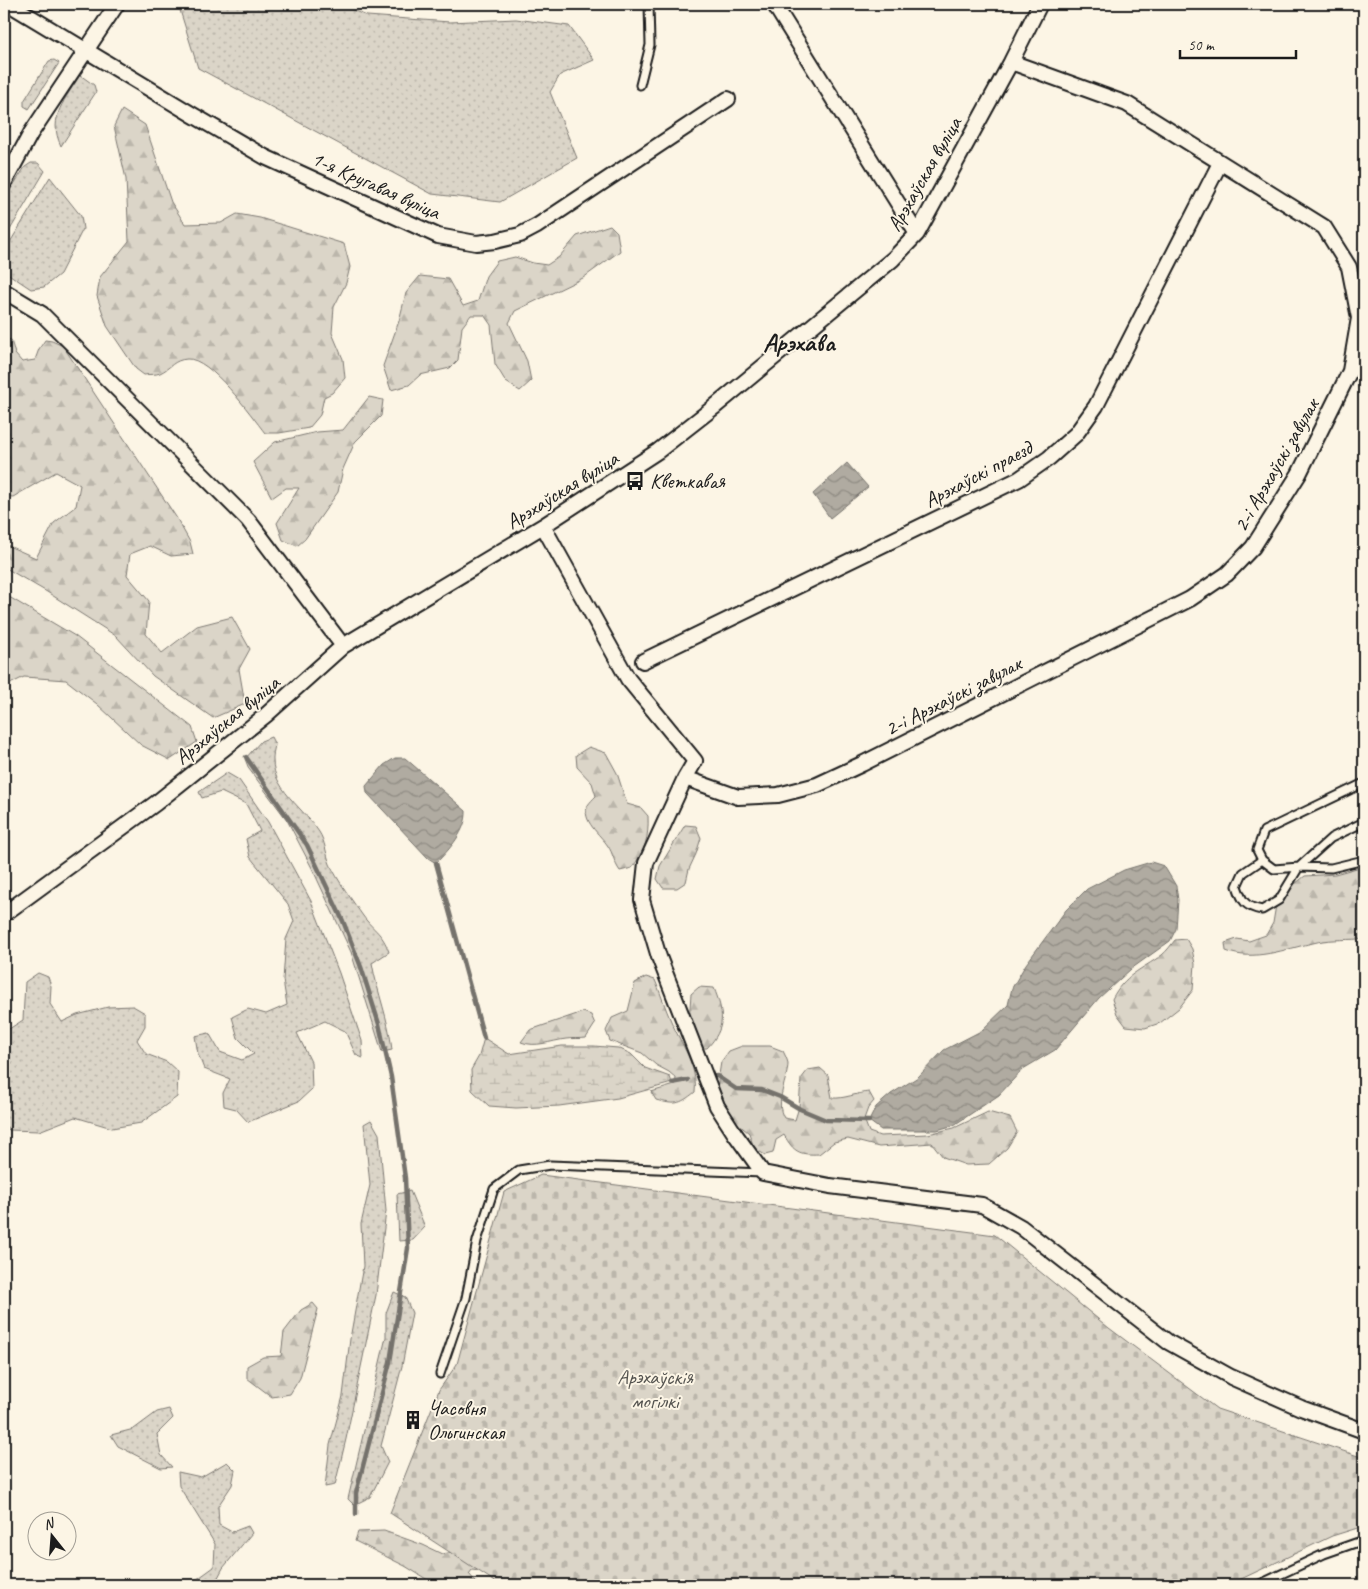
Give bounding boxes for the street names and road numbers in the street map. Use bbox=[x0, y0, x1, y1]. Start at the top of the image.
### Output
street label: Арэхаўская вуліца bbox=[881, 111, 968, 236]
street label: 1-я Кругавая вуліца bbox=[308, 145, 446, 226]
street label: 2-і Арэхаўскі завулак bbox=[1227, 392, 1327, 537]
street label: Арэхаўскі праезд bbox=[920, 434, 1039, 513]
street label: Арэхаўская вуліца bbox=[501, 444, 625, 535]
street label: 2-і Арэхаўскі завулак bbox=[880, 649, 1028, 742]
street label: Арэхаўская вуліца bbox=[169, 669, 286, 770]

